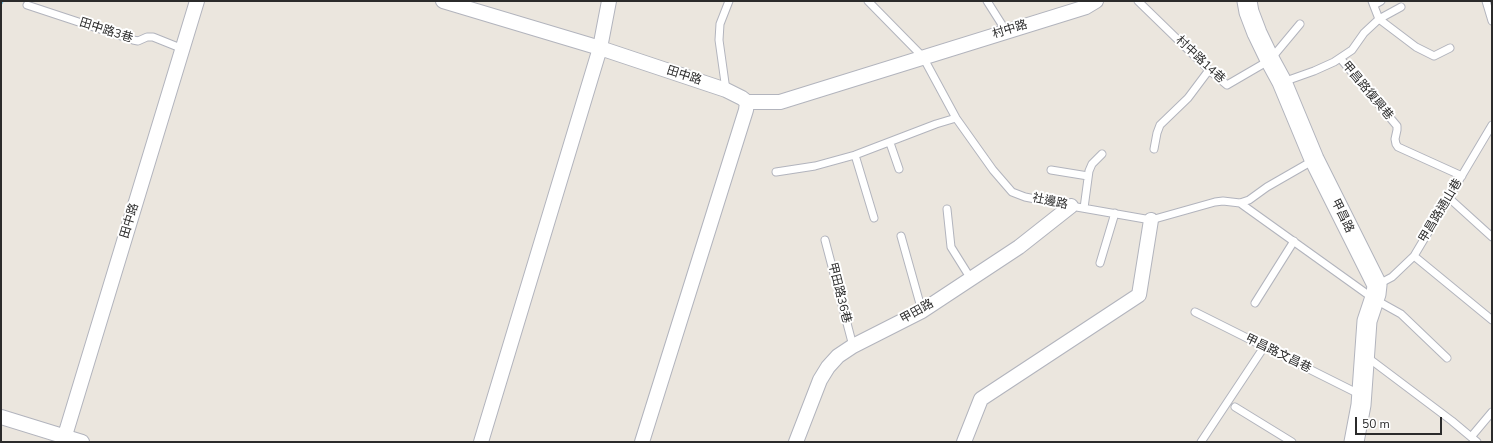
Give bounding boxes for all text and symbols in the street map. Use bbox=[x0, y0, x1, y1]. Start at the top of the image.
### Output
street label: 田中路3巷 bbox=[78, 16, 134, 46]
street label: 村中路 bbox=[991, 18, 1029, 42]
street label: 村中路14巷 bbox=[1172, 33, 1228, 87]
street label: 甲昌路復興巷 bbox=[1338, 59, 1396, 123]
street label: 田中路 bbox=[665, 64, 703, 88]
street label: 甲昌路通山巷 bbox=[1416, 176, 1466, 246]
street label: 社邊路 bbox=[1031, 191, 1069, 213]
street label: 甲昌路 bbox=[1328, 197, 1356, 235]
street label: 田中路 bbox=[118, 202, 142, 240]
street label: 甲田路36巷 bbox=[824, 261, 854, 325]
street label: 甲田路 bbox=[898, 297, 936, 327]
street label: 甲昌路文昌巷 bbox=[1242, 332, 1314, 376]
scale bar bbox=[1357, 409, 1444, 435]
text: 50 m bbox=[1362, 416, 1390, 432]

